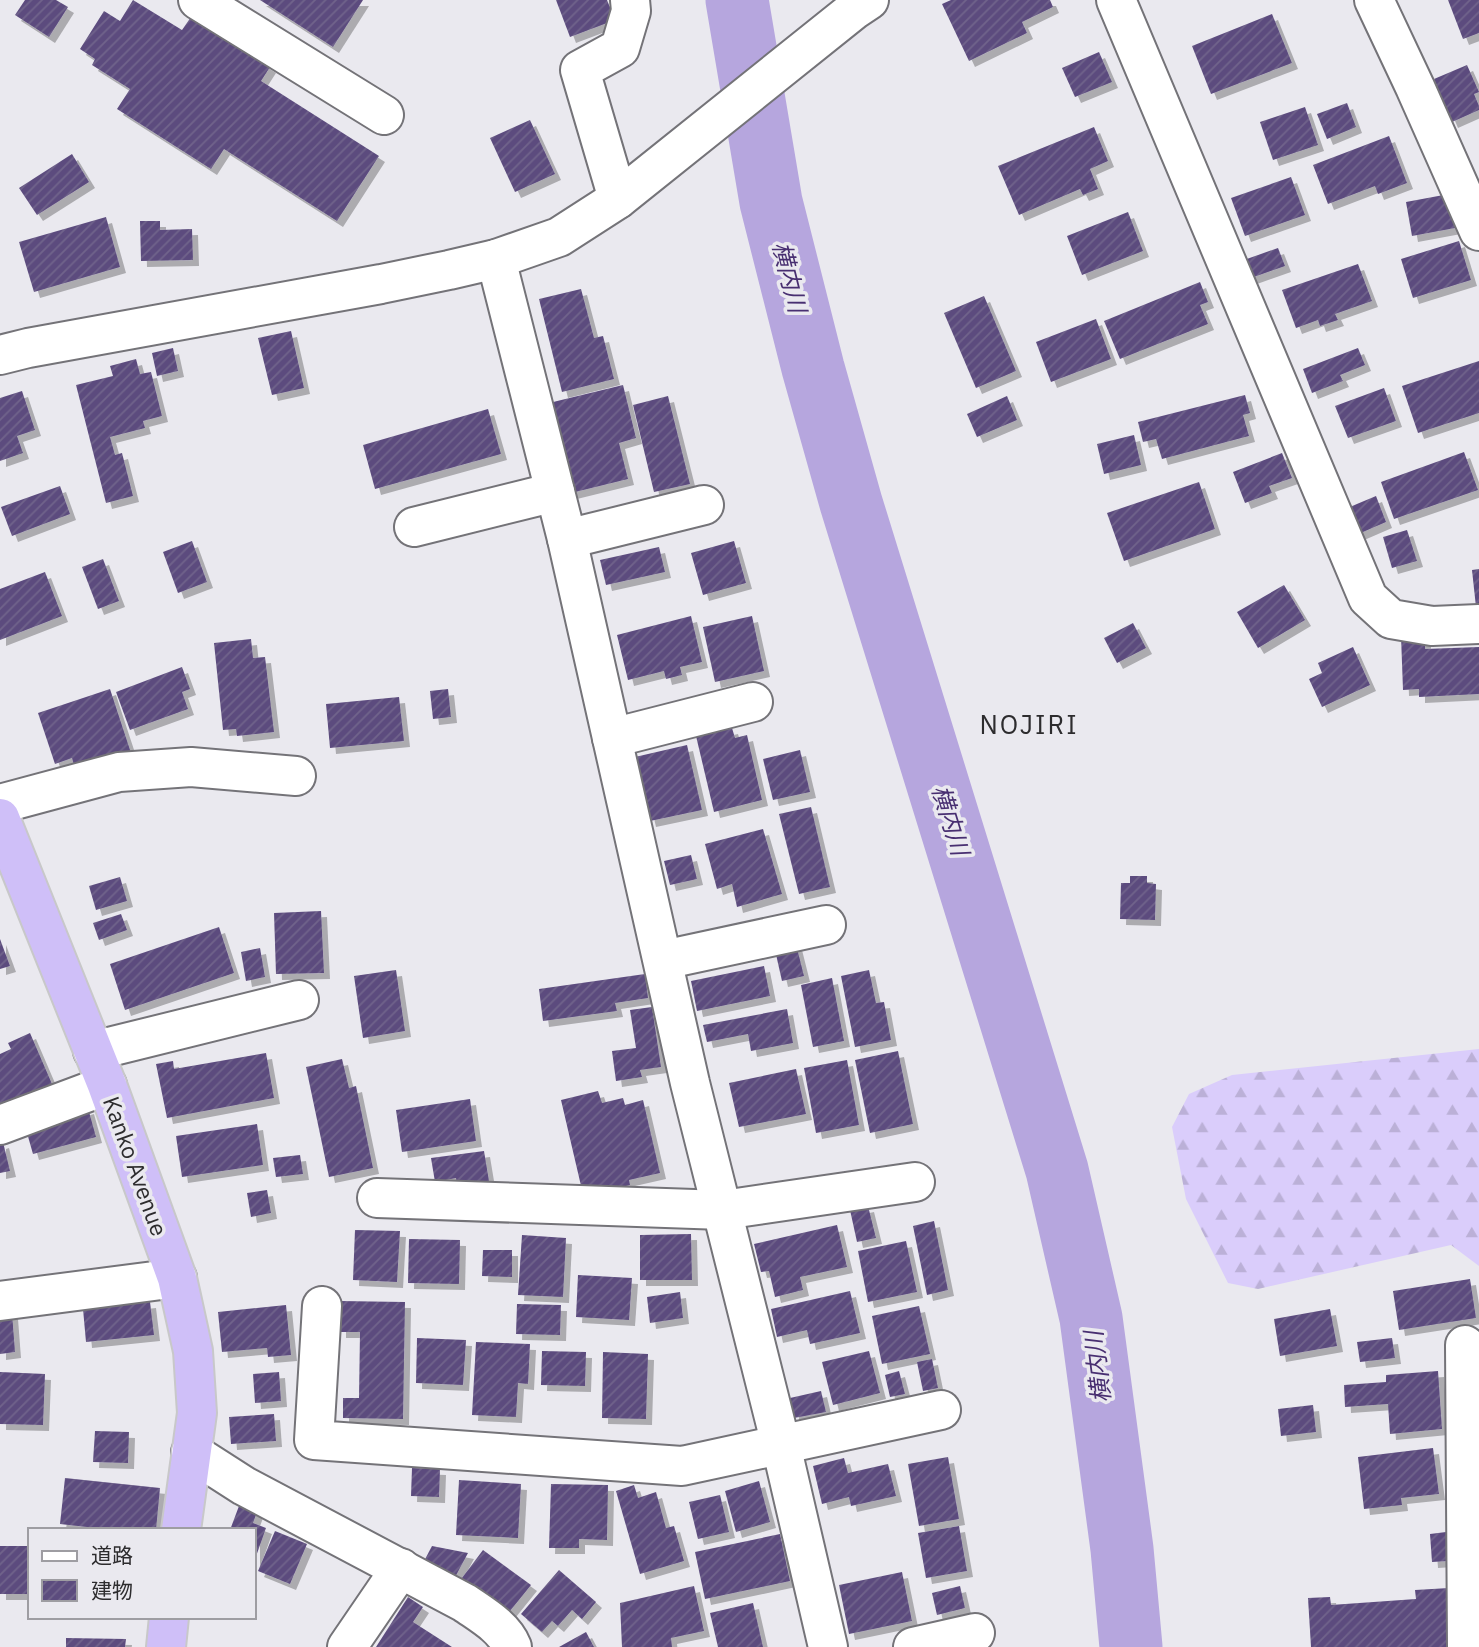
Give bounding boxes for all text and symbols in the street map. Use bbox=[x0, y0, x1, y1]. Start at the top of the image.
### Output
water label: 横内川 bbox=[766, 238, 815, 319]
district label: NOJIRI bbox=[979, 707, 1079, 741]
water label: 横内川 bbox=[925, 781, 978, 862]
street label: Kanko Avenue bbox=[97, 1092, 175, 1240]
water label: 横内川 bbox=[1076, 1326, 1117, 1405]
legend bbox=[28, 1528, 256, 1619]
text: 道路 bbox=[91, 1541, 133, 1569]
text: 建物 bbox=[91, 1576, 133, 1604]

